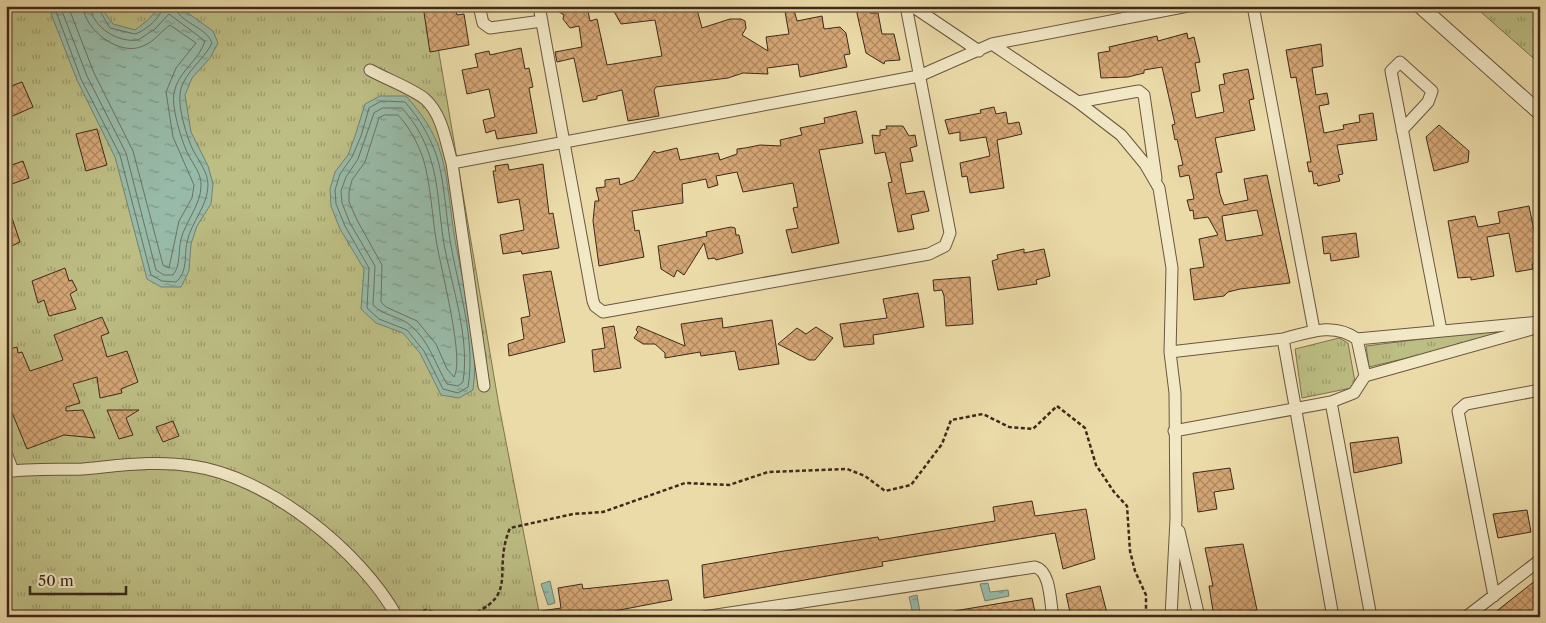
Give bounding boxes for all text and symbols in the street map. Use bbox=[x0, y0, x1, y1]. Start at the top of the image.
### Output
scale bar bbox=[30, 563, 126, 595]
text: 50 m bbox=[38, 571, 74, 590]

